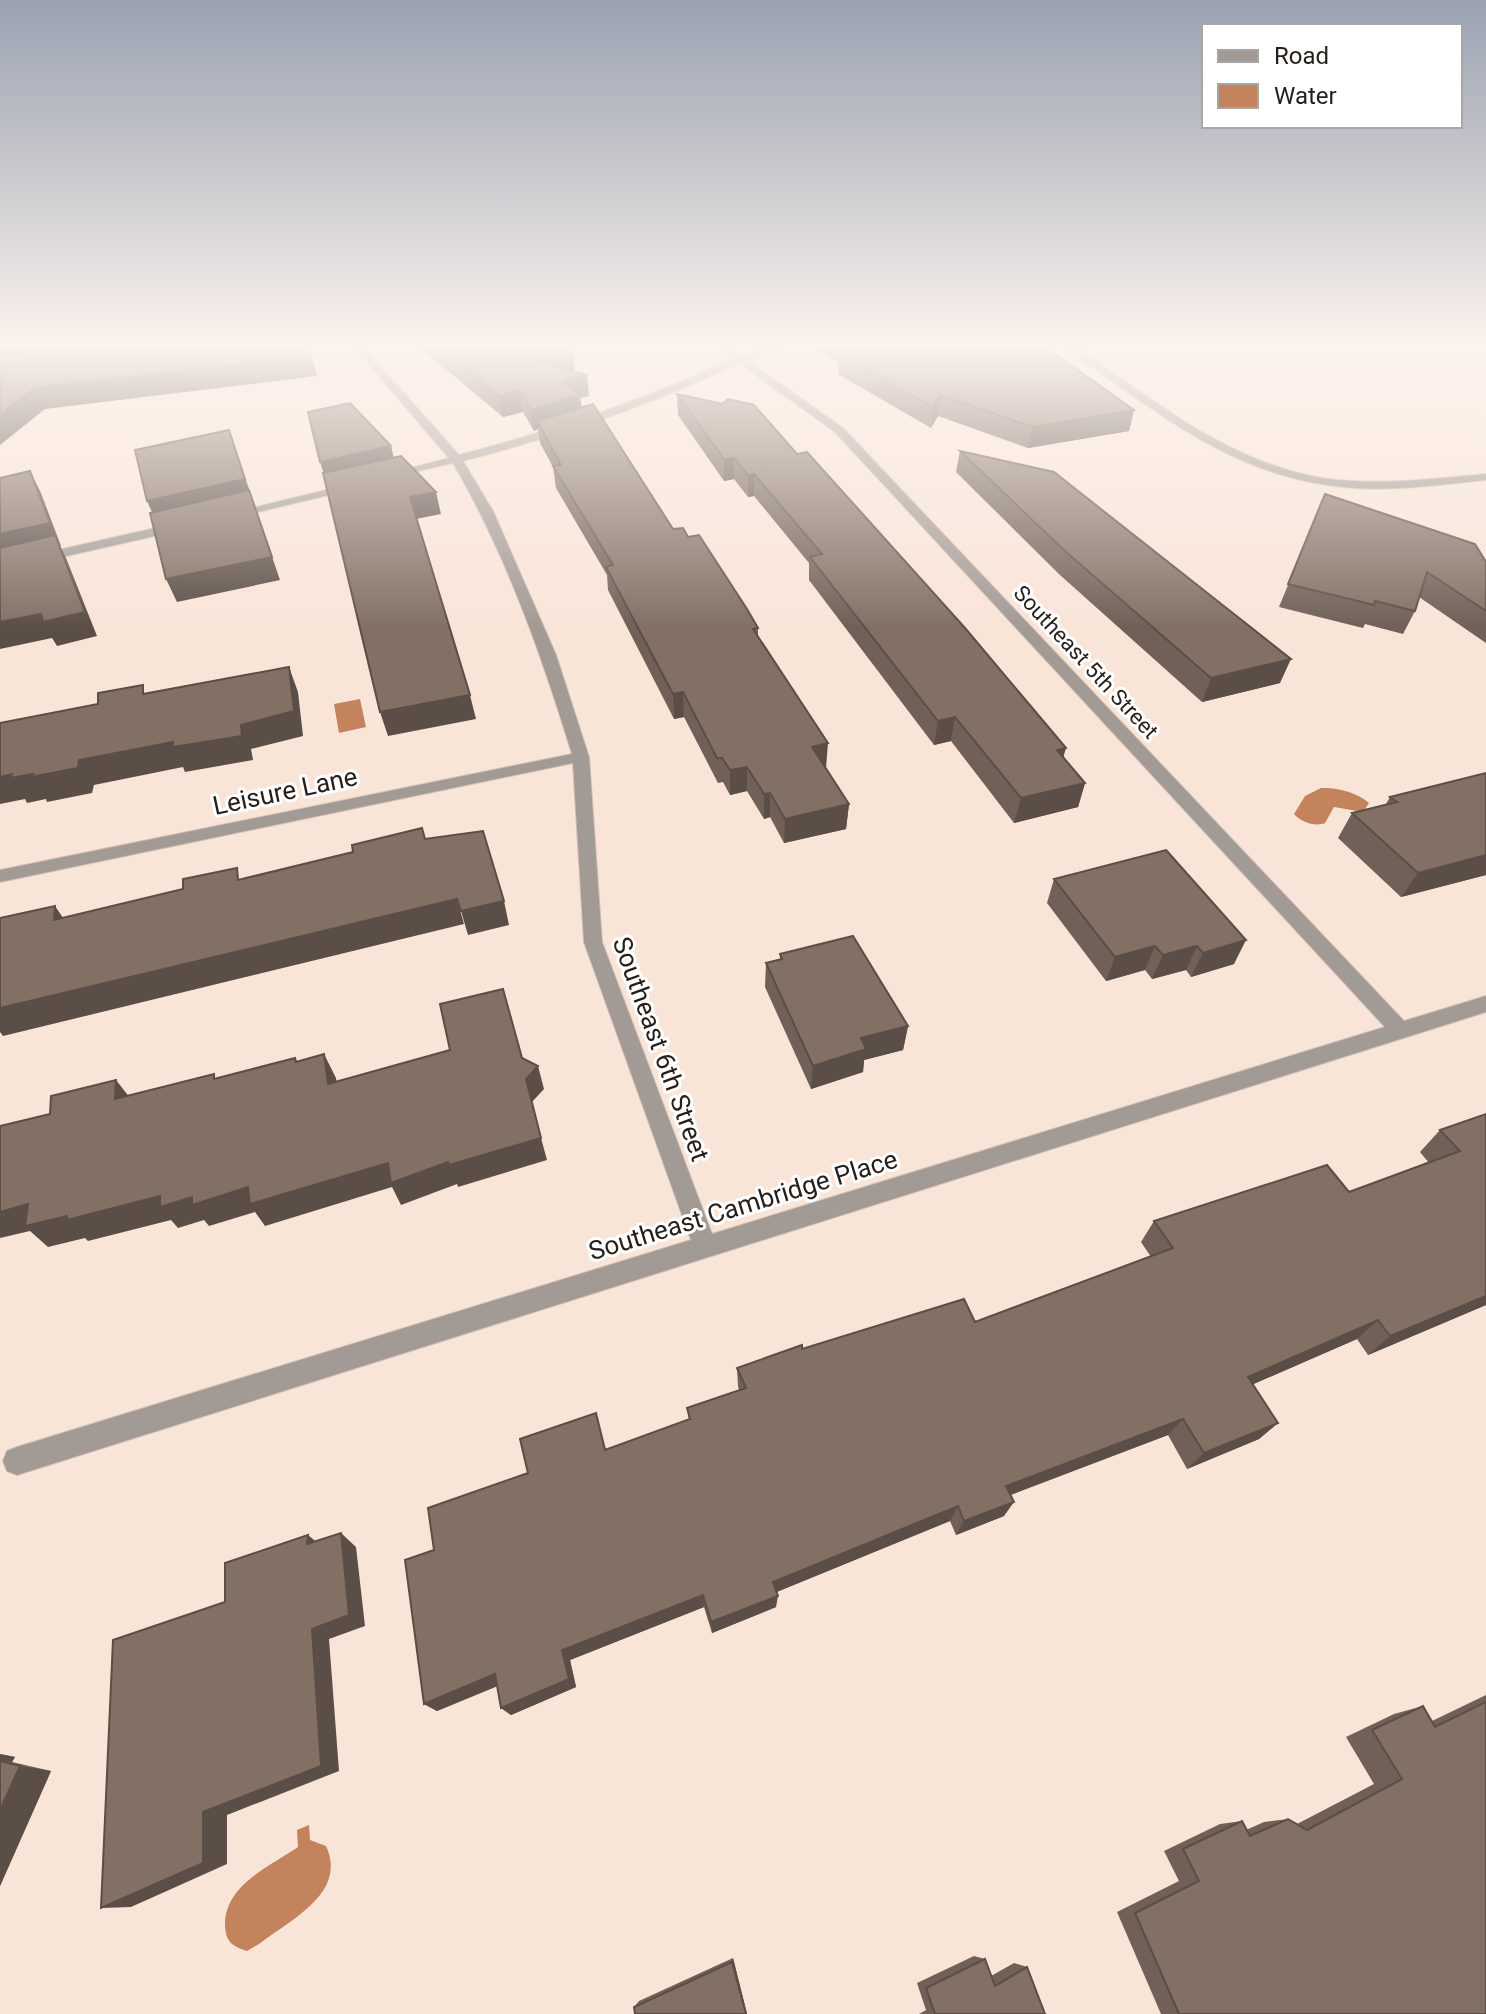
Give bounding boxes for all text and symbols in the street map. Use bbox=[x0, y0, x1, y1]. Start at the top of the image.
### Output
legend bbox=[1202, 24, 1462, 128]
text: Road bbox=[1274, 42, 1329, 70]
text: Water bbox=[1274, 82, 1337, 110]
street label: Southeast 5th Street bbox=[1009, 580, 1163, 744]
street label: Leisure Lane bbox=[210, 761, 360, 821]
street label: Southeast 6th Street bbox=[607, 933, 715, 1165]
street label: Southeast Cambridge Place bbox=[585, 1144, 901, 1266]

